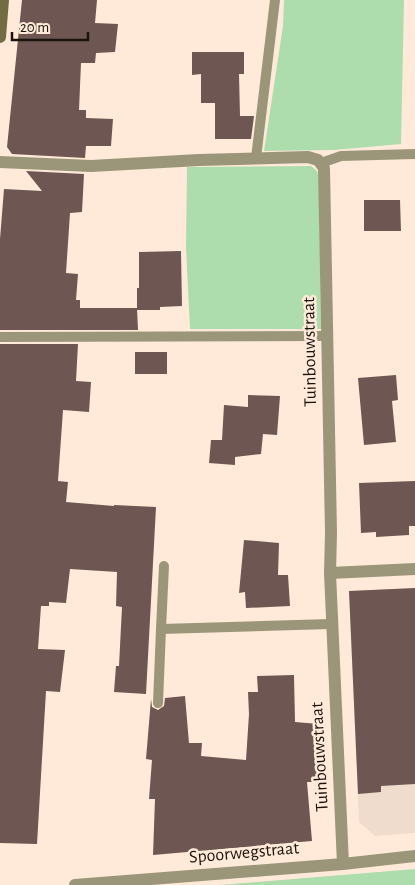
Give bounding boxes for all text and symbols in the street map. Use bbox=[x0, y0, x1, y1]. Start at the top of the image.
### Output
scale bar bbox=[12, 10, 89, 42]
text: 20 m bbox=[20, 20, 49, 35]
street label: Tuinbouwstraat bbox=[300, 297, 320, 407]
street label: Tuinbouwstraat bbox=[308, 701, 332, 812]
street label: Spoorwegstraat bbox=[188, 839, 300, 867]

